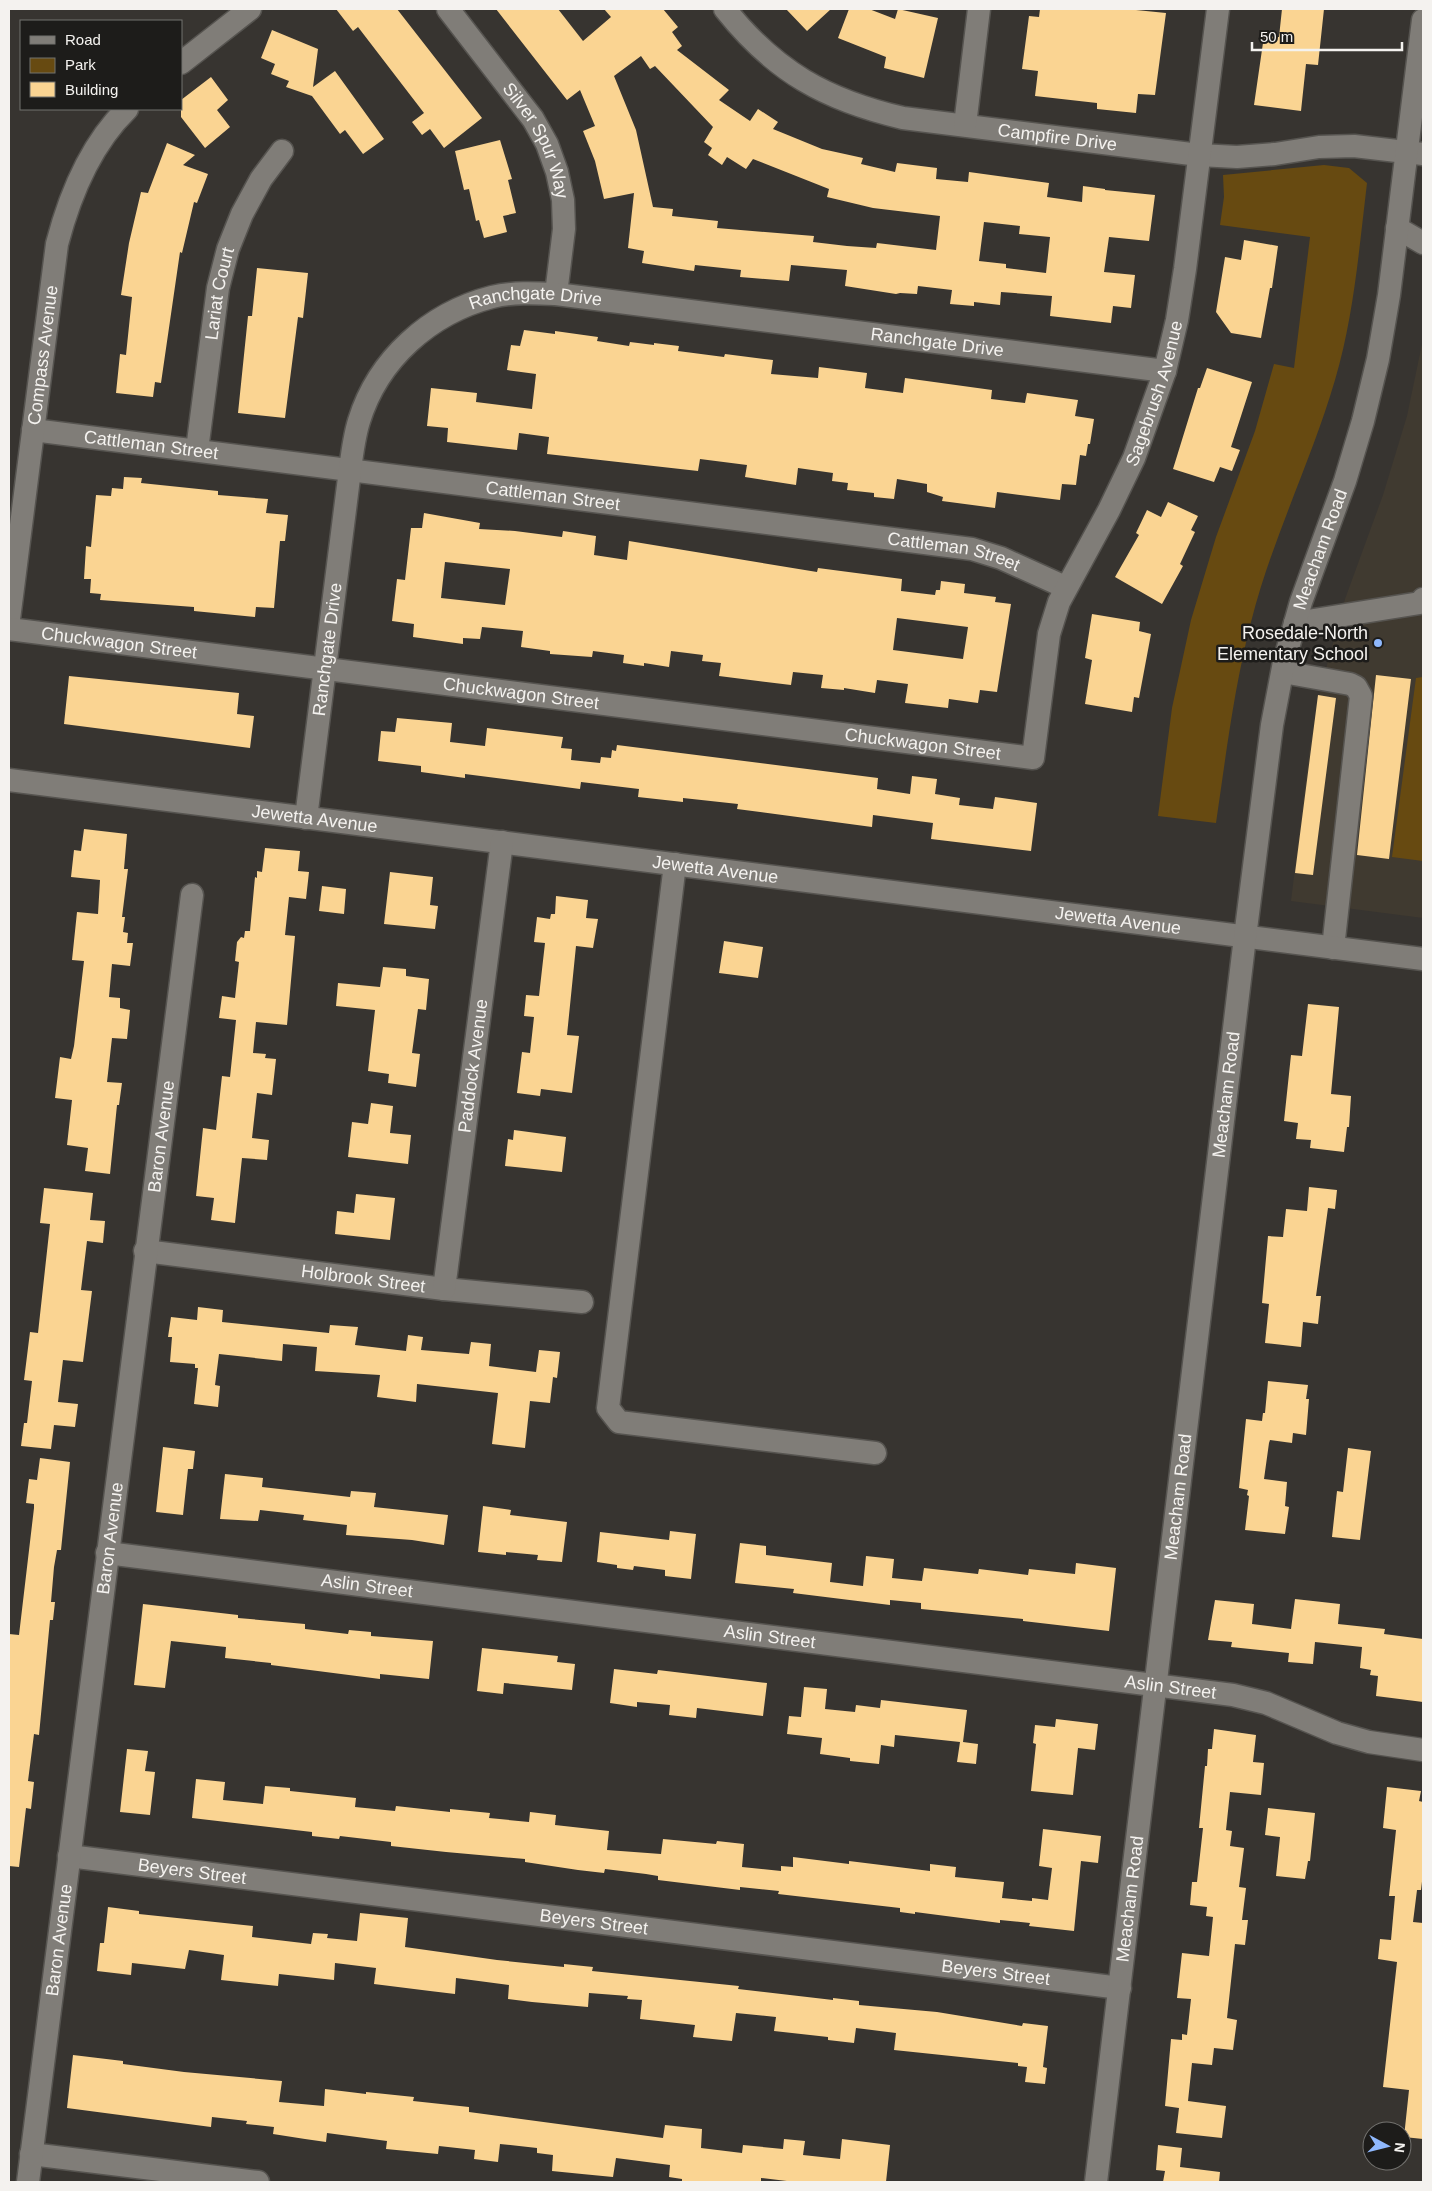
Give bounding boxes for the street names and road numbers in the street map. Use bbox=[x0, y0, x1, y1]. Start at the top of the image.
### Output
street label: Silver Spur Way bbox=[499, 79, 572, 200]
street label: Campfire Drive bbox=[997, 120, 1118, 155]
street label: Lariat Court bbox=[201, 245, 238, 341]
street label: Ranchgate Drive bbox=[466, 283, 603, 314]
street label: Compass Avenue bbox=[24, 284, 62, 426]
street label: Sagebrush Avenue bbox=[1122, 319, 1187, 470]
street label: Ranchgate Drive bbox=[869, 324, 1005, 361]
street label: Cattleman Street bbox=[83, 427, 219, 463]
street label: Cattleman Street bbox=[485, 477, 621, 514]
street label: Meacham Road bbox=[1289, 486, 1351, 612]
street label: Cattleman Street bbox=[886, 528, 1023, 575]
street label: Ranchgate Drive bbox=[309, 582, 346, 717]
street label: Chuckwagon Street bbox=[40, 623, 198, 663]
street label: Chuckwagon Street bbox=[442, 674, 600, 713]
street label: Chuckwagon Street bbox=[844, 724, 1002, 764]
street label: Jewetta Avenue bbox=[250, 801, 379, 837]
street label: Jewetta Avenue bbox=[651, 852, 780, 887]
street label: Jewetta Avenue bbox=[1054, 903, 1182, 938]
street label: Paddock Avenue bbox=[454, 998, 492, 1134]
street label: Meacham Road bbox=[1209, 1030, 1244, 1159]
street label: Baron Avenue bbox=[144, 1079, 178, 1194]
street label: Holbrook Street bbox=[300, 1261, 427, 1297]
street label: Meacham Road bbox=[1161, 1433, 1195, 1561]
street label: Baron Avenue bbox=[93, 1481, 127, 1595]
street label: Aslin Street bbox=[320, 1570, 414, 1601]
street label: Aslin Street bbox=[723, 1621, 817, 1652]
street label: Aslin Street bbox=[1124, 1671, 1218, 1703]
street label: Meacham Road bbox=[1112, 1835, 1147, 1963]
street label: Beyers Street bbox=[137, 1855, 247, 1888]
street label: Baron Avenue bbox=[42, 1883, 76, 1997]
street label: Beyers Street bbox=[538, 1905, 649, 1939]
street label: Beyers Street bbox=[940, 1956, 1051, 1989]

